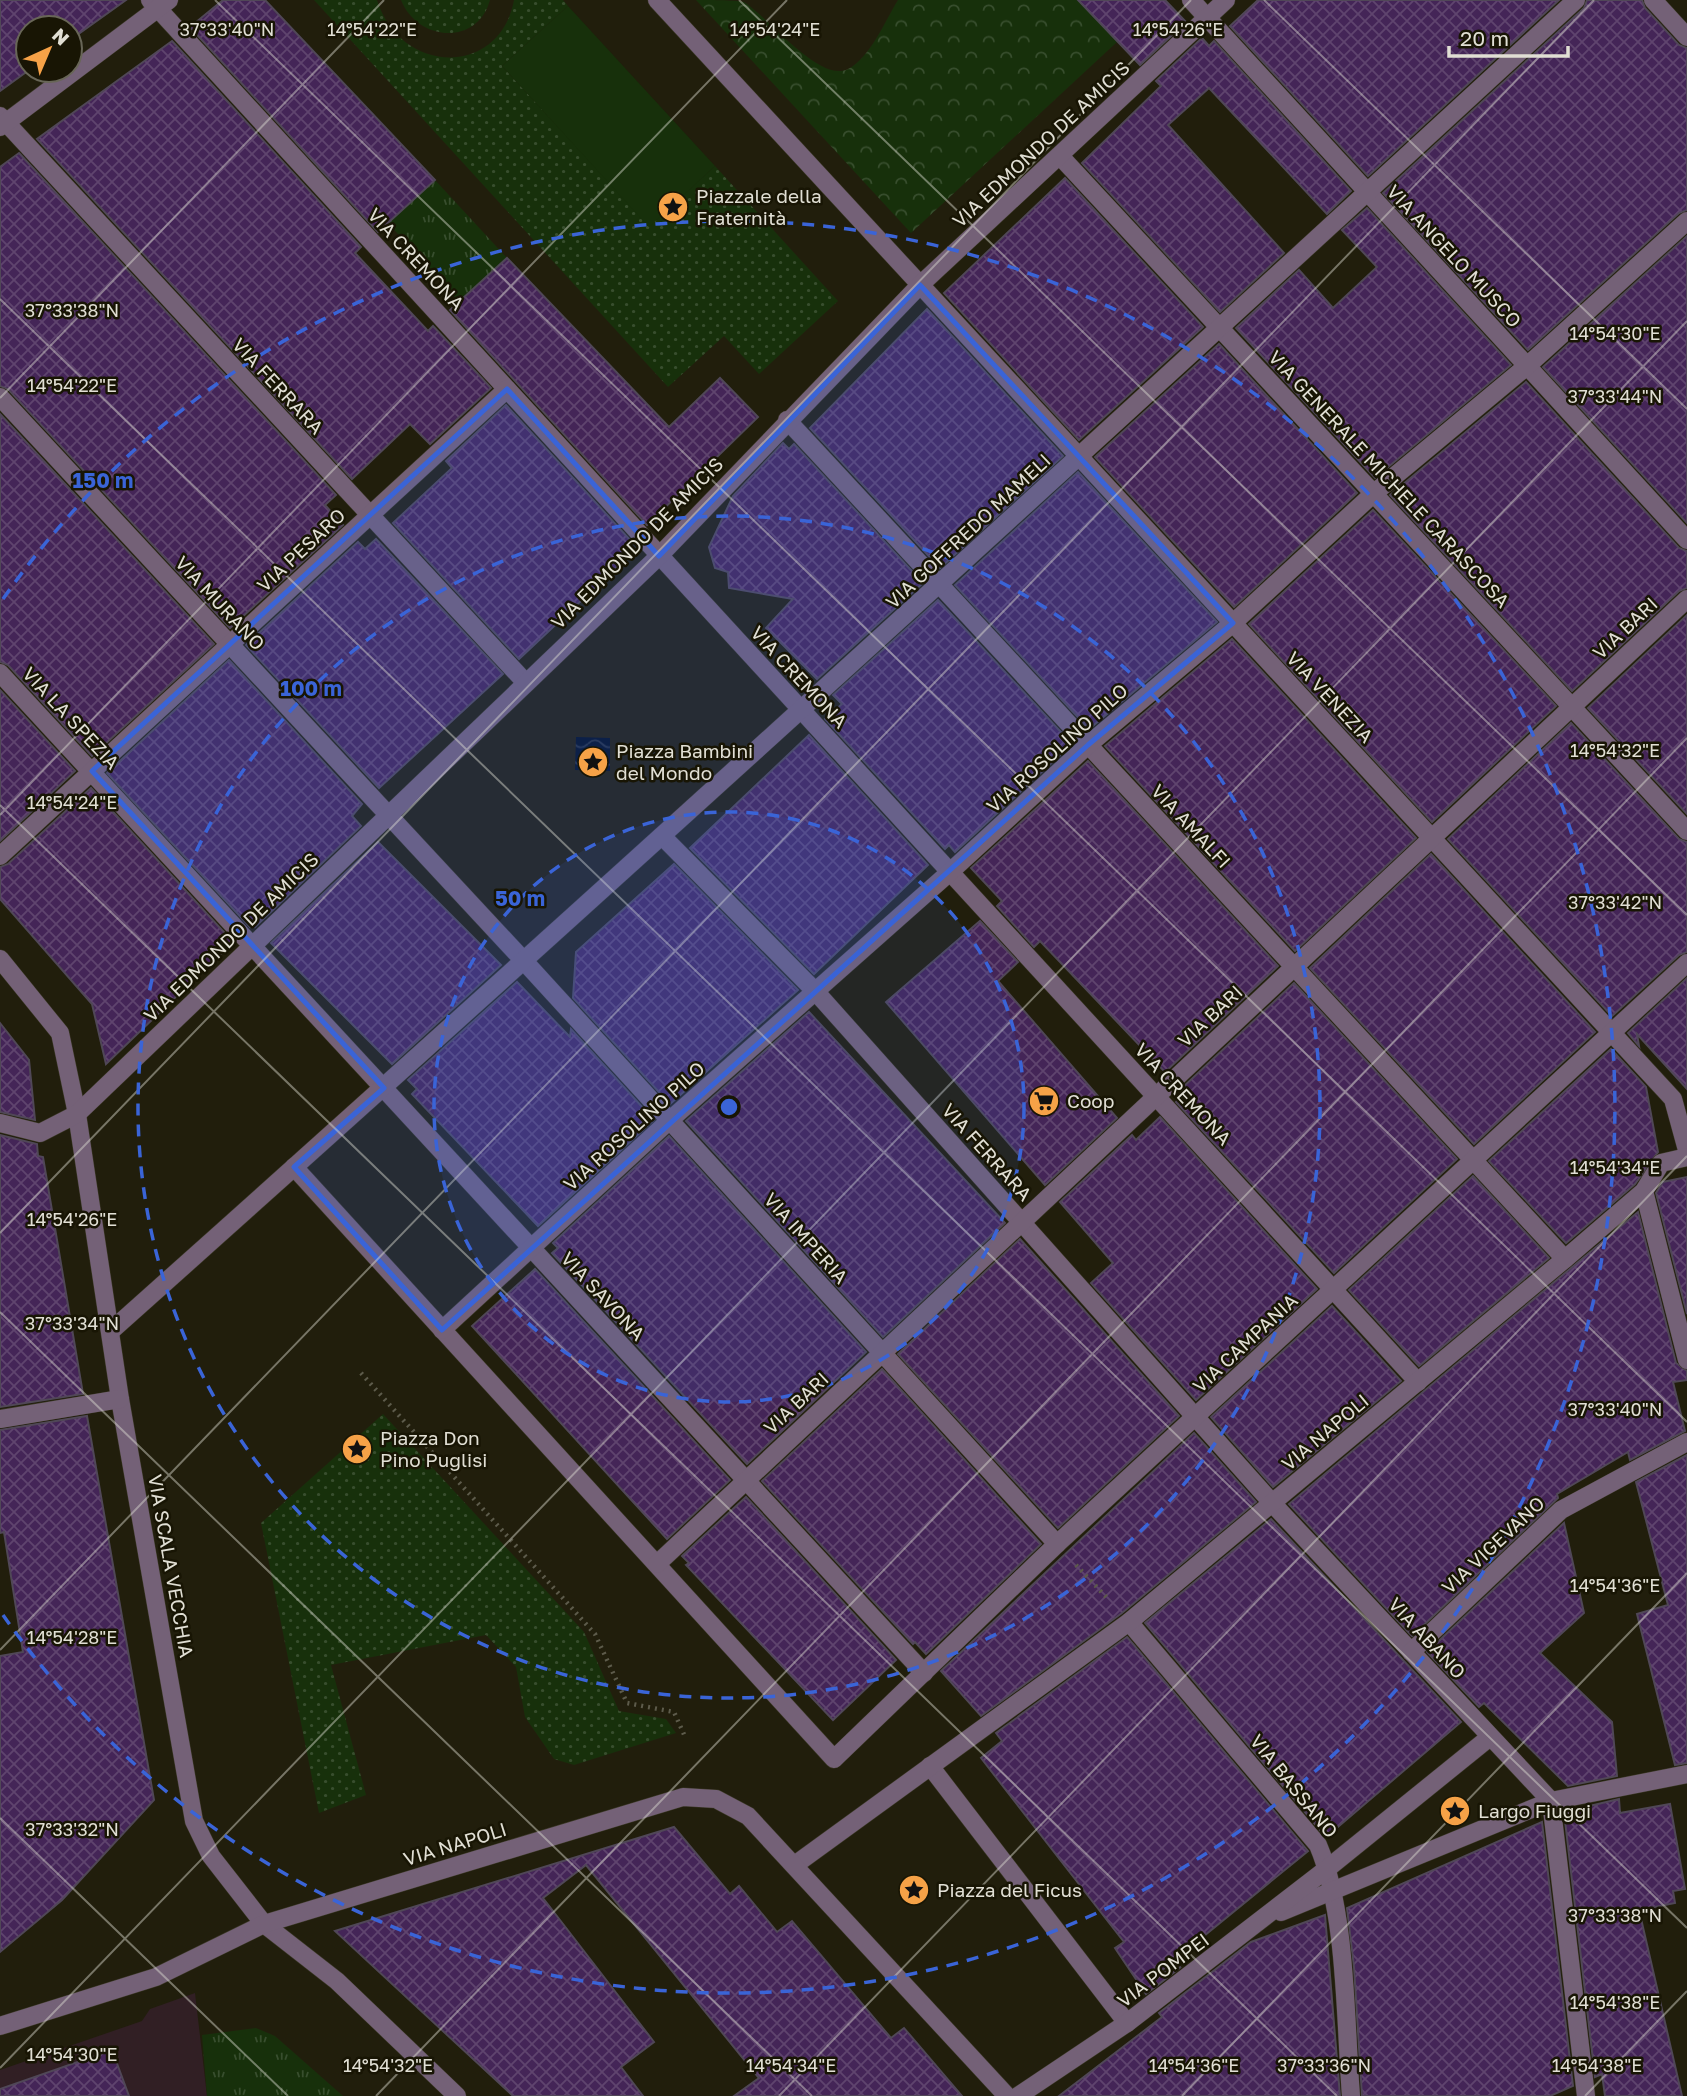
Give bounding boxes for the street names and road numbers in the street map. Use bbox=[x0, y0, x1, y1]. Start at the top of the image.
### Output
street label: VIA EDMONDO DE AMICIS bbox=[947, 56, 1134, 232]
street label: VIA ANGELO MUSCO bbox=[1382, 180, 1526, 332]
street label: VIA CREMONA bbox=[363, 203, 470, 315]
street label: VIA FERRARA bbox=[228, 333, 329, 439]
street label: VIA GENERALE MICHELE CARASCOSA bbox=[1264, 345, 1515, 612]
street label: VIA GOFFREDO MAMELI bbox=[881, 448, 1055, 613]
street label: VIA EDMONDO DE AMICIS bbox=[546, 452, 727, 633]
street label: VIA PESARO bbox=[252, 503, 349, 596]
street label: VIA MURANO bbox=[171, 551, 270, 655]
street label: VIA BARI bbox=[1588, 592, 1662, 663]
street label: VIA CREMONA bbox=[746, 621, 853, 733]
street label: VIA VENEZIA bbox=[1282, 646, 1379, 747]
street label: VIA LA SPEZIA bbox=[18, 662, 125, 774]
street label: VIA ROSOLINO PILO bbox=[981, 678, 1132, 817]
street label: VIA AMALFI bbox=[1147, 779, 1236, 872]
street label: VIA EDMONDO DE AMICIS bbox=[139, 847, 323, 1026]
street label: VIA BARI bbox=[1173, 980, 1247, 1051]
street label: VIA CREMONA bbox=[1130, 1038, 1237, 1150]
street label: VIA ROSOLINO PILO bbox=[558, 1056, 709, 1195]
street label: VIA FERRARA bbox=[938, 1098, 1037, 1205]
street label: VIA IMPERIA bbox=[760, 1188, 853, 1288]
street label: VIA SAVONA bbox=[557, 1247, 650, 1345]
street label: VIA CAMPANIA bbox=[1188, 1288, 1302, 1397]
street label: VIA BARI bbox=[759, 1367, 833, 1438]
street label: VIA NAPOLI bbox=[1276, 1389, 1373, 1475]
street label: VIA SCALA VECCHIA bbox=[144, 1472, 199, 1660]
street label: VIA VIGEVANO bbox=[1436, 1491, 1549, 1598]
street label: VIA ABANO bbox=[1384, 1592, 1471, 1683]
street label: VIA BASSANO bbox=[1246, 1729, 1343, 1842]
street label: VIA NAPOLI bbox=[400, 1817, 509, 1870]
street label: VIA POMPEI bbox=[1112, 1928, 1213, 2012]

